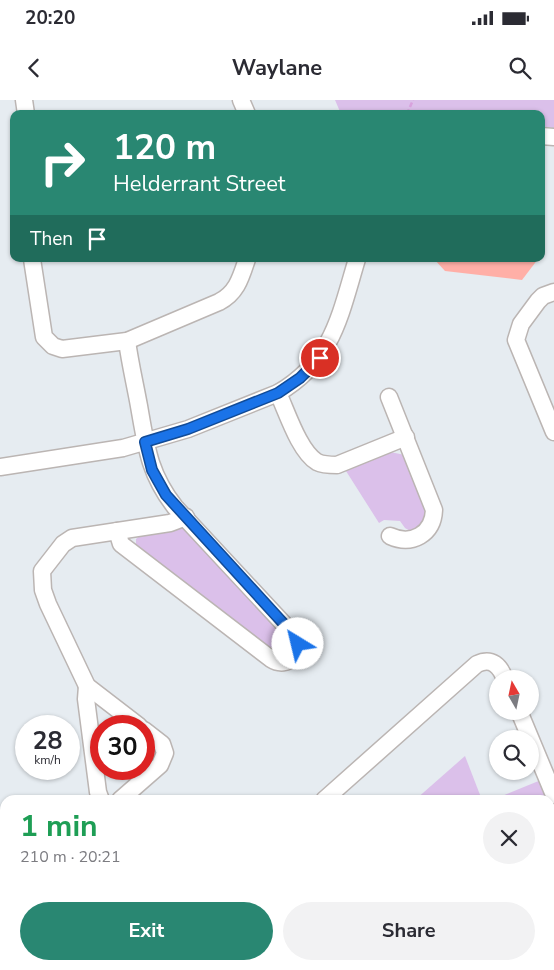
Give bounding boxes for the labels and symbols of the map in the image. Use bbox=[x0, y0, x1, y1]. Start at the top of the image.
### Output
pin bbox=[299, 337, 341, 379]
position arrow bbox=[271, 617, 323, 669]
north arrow bbox=[489, 670, 539, 720]
speed limit sign: 30 bbox=[90, 715, 155, 780]

